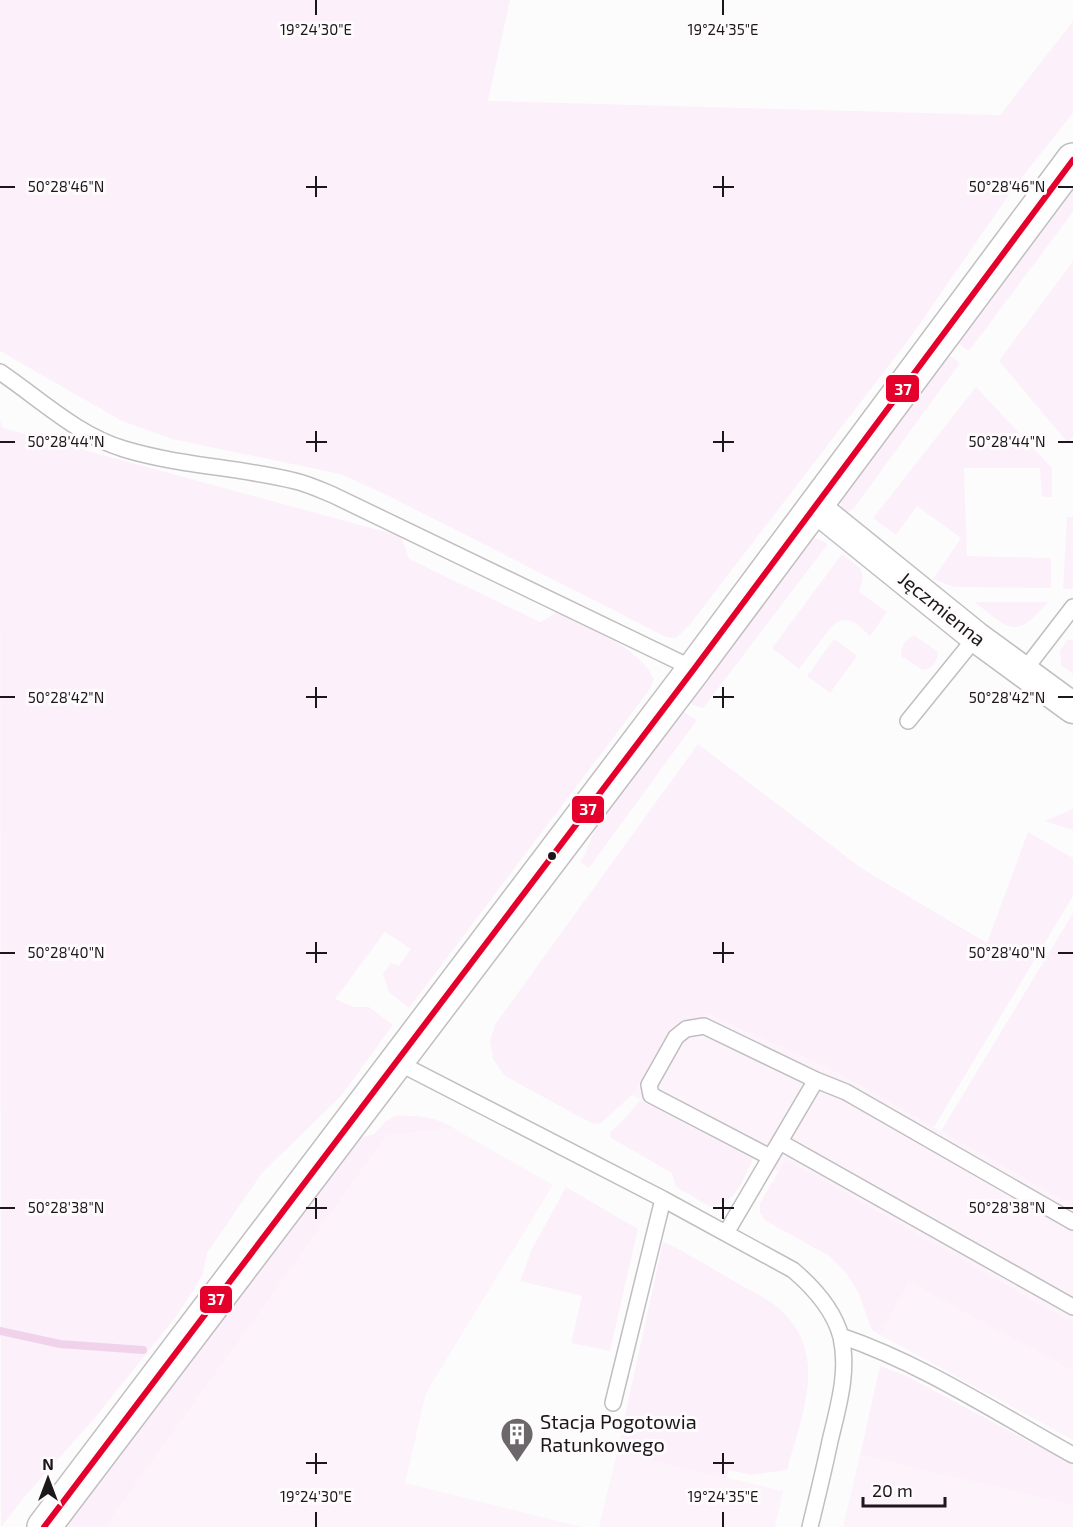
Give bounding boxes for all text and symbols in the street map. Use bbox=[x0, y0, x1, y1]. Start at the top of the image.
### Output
text: 19°24'30"E bbox=[280, 20, 352, 38]
text: 19°24'35"E bbox=[688, 20, 758, 38]
text: 50°28'46"N bbox=[28, 177, 104, 195]
text: 50°28'46"N bbox=[969, 177, 1045, 195]
line badge: 37 bbox=[885, 374, 920, 403]
text: 37 bbox=[894, 379, 912, 398]
text: 50°28'44"N bbox=[27, 432, 105, 450]
text: 50°28'44"N bbox=[968, 432, 1046, 450]
street label: Jęczmienna bbox=[894, 566, 991, 651]
text: 50°28'42"N bbox=[28, 688, 104, 706]
text: 50°28'42"N bbox=[969, 688, 1045, 706]
line badge: 37 bbox=[571, 795, 605, 824]
text: 37 bbox=[579, 799, 597, 818]
unlabelled marker bbox=[546, 850, 558, 862]
text: 50°28'40"N bbox=[27, 943, 105, 961]
text: 50°28'40"N bbox=[968, 943, 1046, 961]
text: 50°28'38"N bbox=[28, 1198, 104, 1216]
text: 50°28'38"N bbox=[969, 1198, 1045, 1216]
line badge: 37 bbox=[199, 1285, 233, 1314]
text: 37 bbox=[207, 1289, 225, 1308]
place label: Stacja Pogotowia Ratunkowego bbox=[540, 1409, 697, 1456]
building icon: Stacja Pogotowia Ratunkowego bbox=[499, 1416, 535, 1463]
north arrow bbox=[18, 1449, 78, 1509]
text: N bbox=[42, 1454, 54, 1473]
scale bar bbox=[863, 1470, 946, 1508]
text: 20 m bbox=[872, 1479, 913, 1501]
text: 19°24'30"E bbox=[280, 1487, 352, 1505]
text: 19°24'35"E bbox=[688, 1487, 758, 1505]

